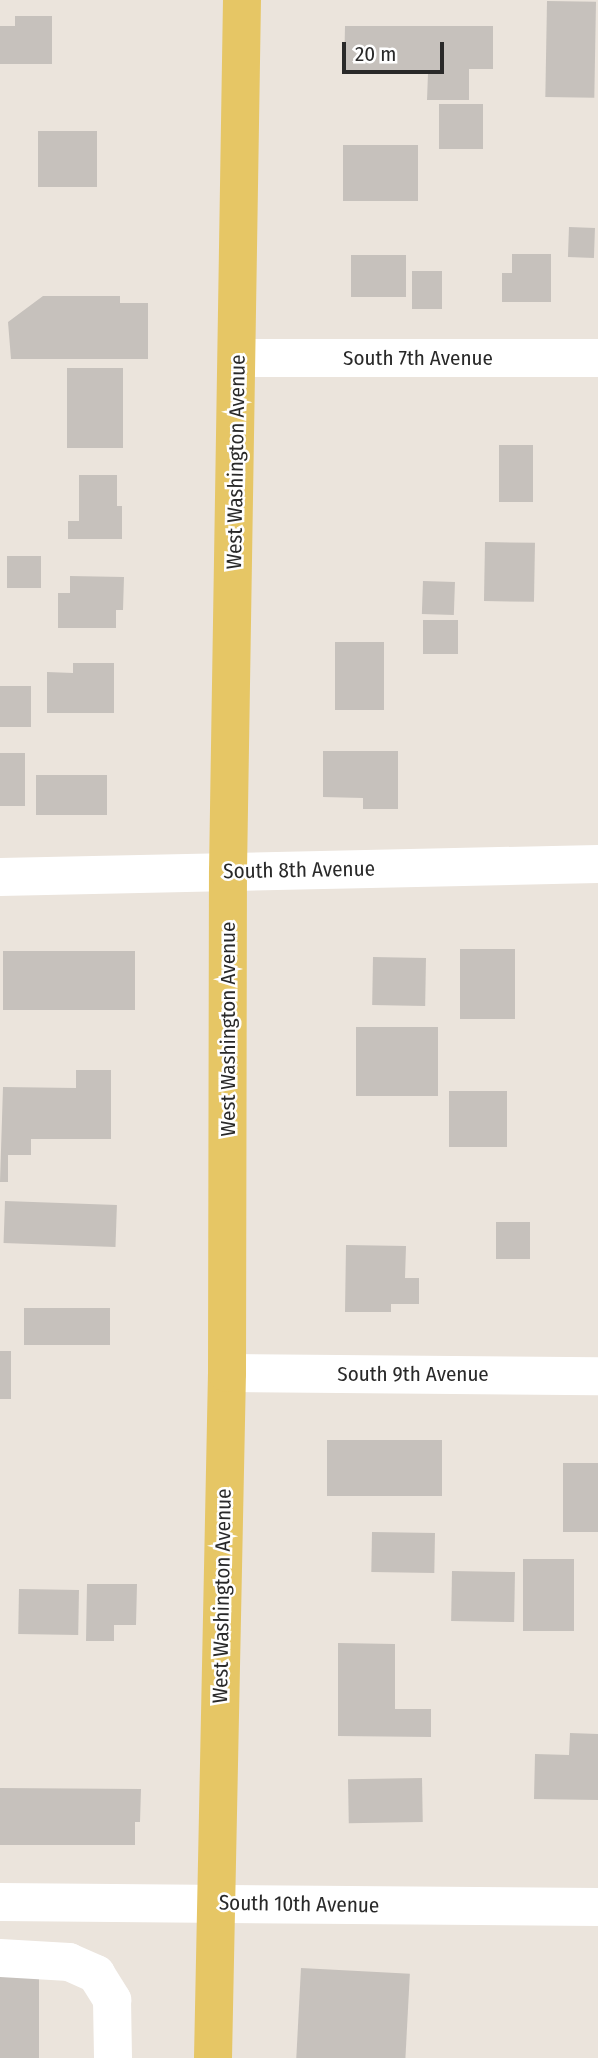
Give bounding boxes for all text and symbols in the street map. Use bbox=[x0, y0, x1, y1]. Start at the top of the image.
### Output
scale bar bbox=[346, 28, 448, 72]
text: 20 m bbox=[355, 41, 396, 67]
street label: South 7th Avenue bbox=[343, 345, 493, 371]
street label: West Washington Avenue bbox=[222, 354, 250, 570]
street label: South 8th Avenue bbox=[223, 856, 375, 884]
street label: West Washington Avenue bbox=[215, 922, 241, 1136]
street label: South 9th Avenue bbox=[337, 1361, 489, 1387]
street label: West Washington Avenue bbox=[208, 1488, 236, 1704]
street label: South 10th Avenue bbox=[219, 1890, 379, 1918]

